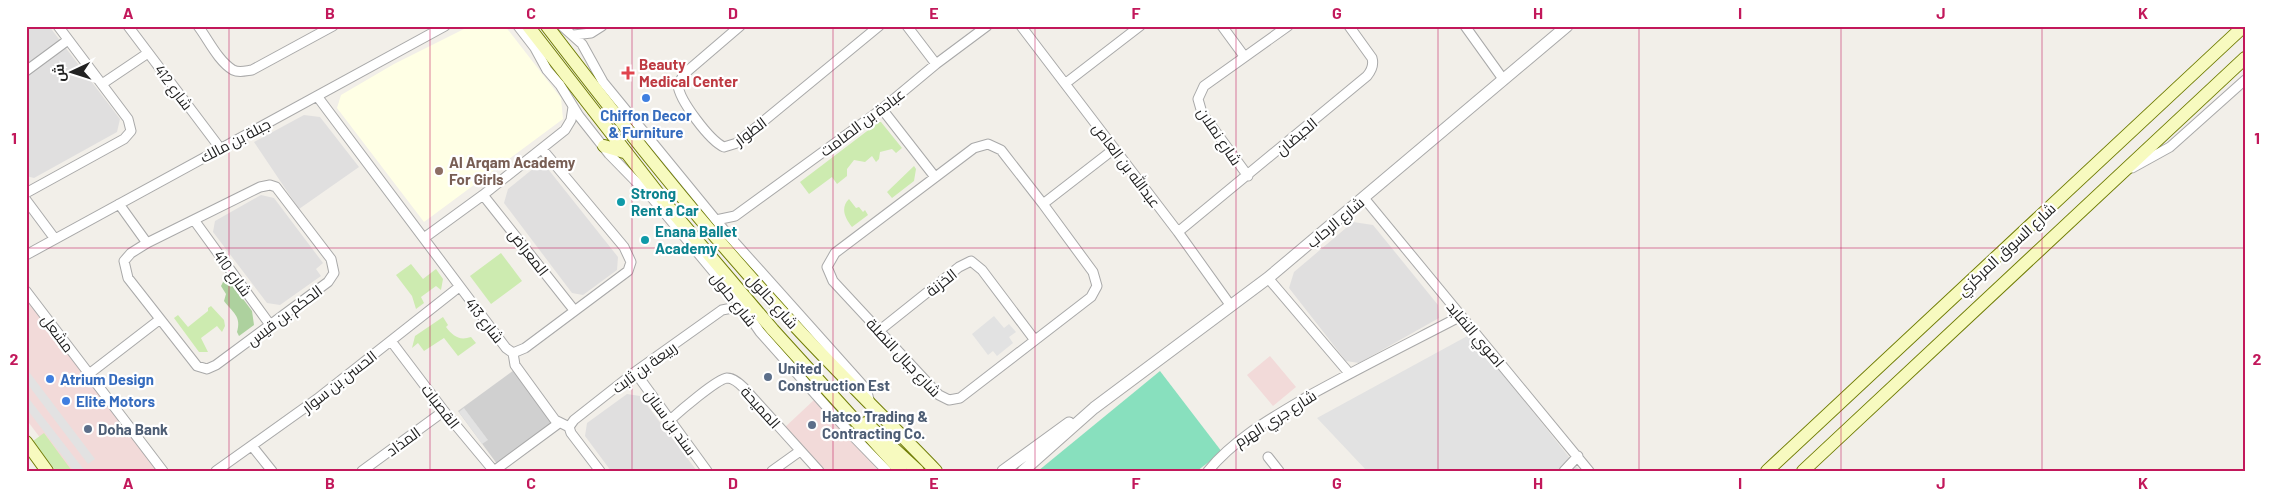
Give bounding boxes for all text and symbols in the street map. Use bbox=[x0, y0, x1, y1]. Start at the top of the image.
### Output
text: A bbox=[123, 3, 134, 22]
text: B bbox=[325, 3, 335, 22]
text: C bbox=[526, 3, 536, 22]
text: D bbox=[728, 3, 738, 22]
text: E bbox=[929, 3, 939, 22]
text: F bbox=[1132, 3, 1141, 22]
text: G bbox=[1332, 3, 1342, 22]
text: H bbox=[1533, 3, 1543, 22]
text: I bbox=[1738, 3, 1742, 22]
text: J bbox=[1936, 3, 1946, 22]
text: K bbox=[2138, 3, 2148, 22]
north arrow bbox=[48, 48, 98, 98]
place label: Beauty Medical Center bbox=[639, 55, 738, 90]
street label: شارع 412 bbox=[149, 61, 197, 115]
text: ش bbox=[49, 63, 69, 82]
marker: Beauty Medical Center bbox=[621, 66, 635, 80]
street label: عبادة بن الصامت bbox=[816, 84, 909, 161]
marker: Chiffon Decor & Furniture bbox=[640, 92, 652, 104]
street label: شارع نملان bbox=[1192, 104, 1246, 170]
place label: Chiffon Decor & Furniture bbox=[600, 106, 692, 141]
street label: الطوار bbox=[729, 113, 770, 150]
street label: الحيضان bbox=[1272, 113, 1322, 160]
street label: جبلة بن مالك bbox=[197, 114, 274, 168]
street label: عبدالله بن العاص bbox=[1088, 119, 1165, 212]
text: 1 bbox=[11, 128, 17, 147]
text: 1 bbox=[2254, 128, 2260, 147]
place label: Al Arqam Academy For Girls bbox=[449, 153, 576, 188]
marker: Al Arqam Academy For Girls bbox=[433, 165, 445, 177]
place label: Strong Rent a Car bbox=[631, 184, 699, 219]
street label: شارع الرحاب bbox=[1303, 193, 1369, 253]
marker: Strong Rent a Car bbox=[615, 196, 627, 208]
street label: شارع السوق المركزي bbox=[1953, 199, 2062, 302]
place label: Enana Ballet Academy bbox=[655, 222, 738, 257]
street label: المعراض bbox=[504, 225, 553, 280]
marker: Enana Ballet Academy bbox=[639, 234, 651, 246]
street label: شارع 410 bbox=[208, 246, 256, 301]
street label: الخزنة bbox=[922, 264, 961, 300]
street label: شارع حلول bbox=[705, 268, 761, 331]
street label: شارع حالول bbox=[741, 270, 802, 334]
street label: الحكم بن قيس bbox=[243, 281, 326, 351]
street label: شارع 413 bbox=[460, 294, 508, 348]
street label: اصوي النفايد bbox=[1440, 298, 1509, 373]
street label: مشعل bbox=[36, 311, 78, 357]
street label: شارع جبال النصلة bbox=[861, 314, 945, 402]
street label: ربيعة بن ثابت bbox=[608, 337, 681, 398]
street label: الحسن بن سوار bbox=[297, 346, 381, 418]
text: 2 bbox=[10, 349, 19, 368]
text: 2 bbox=[2253, 349, 2262, 368]
place label: United Construction Est bbox=[778, 359, 890, 394]
place label: Atrium Design bbox=[60, 370, 154, 388]
marker: United Construction Est bbox=[762, 371, 774, 383]
marker: Atrium Design bbox=[44, 373, 56, 385]
street label: القصبات bbox=[418, 380, 464, 432]
street label: المميحة bbox=[737, 382, 785, 432]
street label: سند بن سنان bbox=[640, 386, 701, 459]
street label: شارع جري الهرم bbox=[1231, 386, 1321, 454]
place label: Elite Motors bbox=[76, 392, 155, 410]
marker: Elite Motors bbox=[60, 395, 72, 407]
place label: Hatco Trading & Contracting Co. bbox=[822, 407, 928, 442]
marker: Hatco Trading & Contracting Co. bbox=[806, 419, 818, 431]
place label: Doha Bank bbox=[98, 420, 168, 438]
marker: Doha Bank bbox=[82, 423, 94, 435]
street label: المذاد bbox=[383, 423, 423, 459]
text: A bbox=[123, 473, 134, 492]
text: B bbox=[325, 473, 335, 492]
text: C bbox=[526, 473, 536, 492]
text: D bbox=[728, 473, 738, 492]
text: E bbox=[929, 473, 939, 492]
text: F bbox=[1132, 473, 1141, 492]
text: G bbox=[1332, 473, 1342, 492]
text: H bbox=[1533, 473, 1543, 492]
text: I bbox=[1738, 473, 1742, 492]
text: J bbox=[1936, 473, 1946, 492]
text: K bbox=[2138, 473, 2148, 492]

